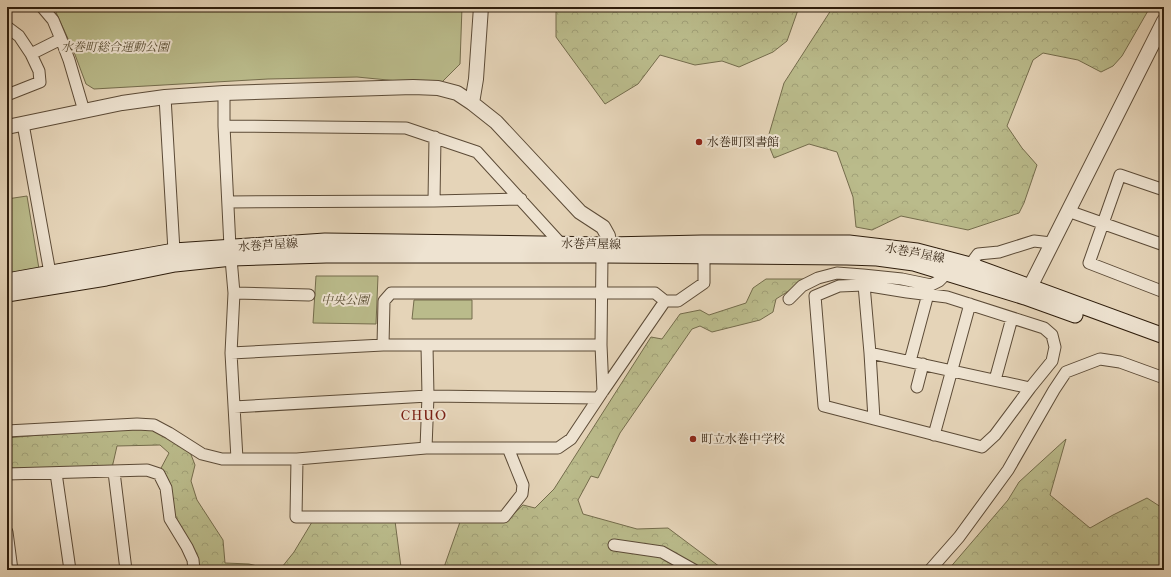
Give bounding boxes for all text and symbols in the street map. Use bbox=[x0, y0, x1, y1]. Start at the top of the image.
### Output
park label: 水巻町総合運動公園 bbox=[61, 40, 171, 54]
place label: 水巻町図書館 bbox=[707, 135, 779, 149]
marker: 水巻町図書館 bbox=[694, 137, 704, 147]
street label: 水巻芦屋線 bbox=[238, 236, 298, 254]
street label: 水巻芦屋線 bbox=[561, 236, 621, 252]
street label: 水巻芦屋線 bbox=[884, 240, 946, 266]
park label: 中央公園 bbox=[321, 293, 371, 307]
district label: CHUO bbox=[401, 407, 447, 424]
place label: 町立水巻中学校 bbox=[701, 432, 785, 446]
marker: 町立水巻中学校 bbox=[688, 434, 698, 444]

